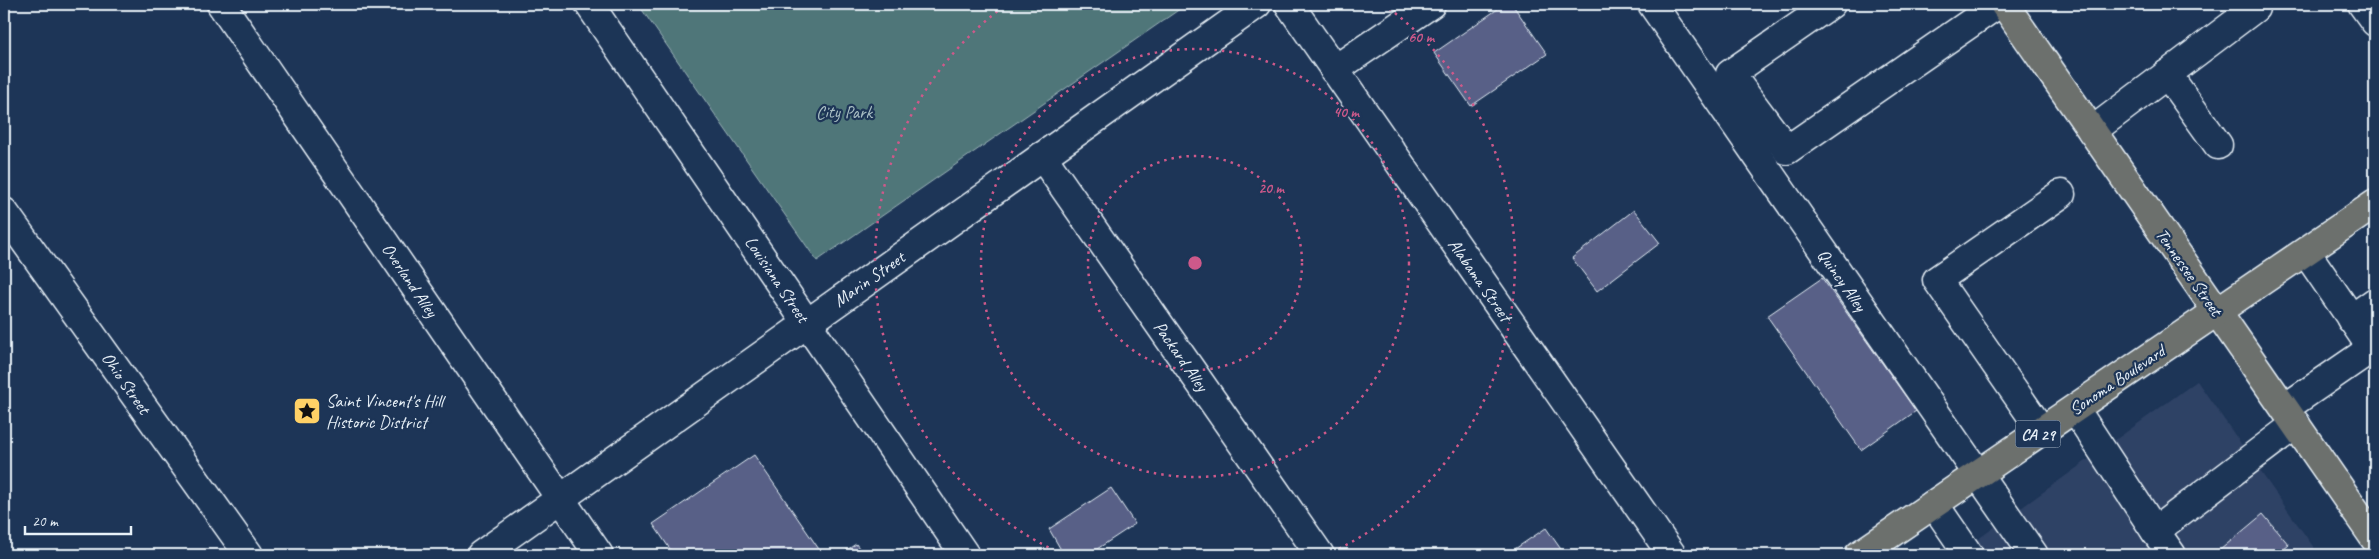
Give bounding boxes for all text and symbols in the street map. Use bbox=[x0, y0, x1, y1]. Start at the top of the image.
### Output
text: 60 m bbox=[1408, 28, 1435, 47]
park label: City Park bbox=[816, 101, 873, 123]
text: 40 m bbox=[1333, 103, 1360, 122]
text: 20 m bbox=[1258, 179, 1285, 198]
street label: Tennessee Street bbox=[2151, 224, 2228, 322]
street label: Louisiana Street bbox=[740, 232, 815, 328]
street label: Alabama Street bbox=[1443, 234, 1518, 328]
street label: Overland Alley bbox=[377, 239, 444, 323]
street label: Marin Street bbox=[829, 245, 911, 312]
street label: Quincy Alley bbox=[1813, 245, 1872, 317]
centre of rings bbox=[1186, 254, 1204, 272]
street label: Packard Alley bbox=[1149, 317, 1214, 397]
street label: Sonoma Boulevard bbox=[2065, 338, 2171, 420]
street label: Ohio Street bbox=[97, 348, 156, 420]
place label: Saint Vincent's Hill Historic District bbox=[326, 390, 446, 433]
place icon: Saint Vincent's Hill Historic District bbox=[292, 396, 322, 426]
road number: CA 29 bbox=[2016, 420, 2060, 448]
scale bar bbox=[25, 504, 131, 536]
text: 20 m bbox=[32, 512, 59, 531]

